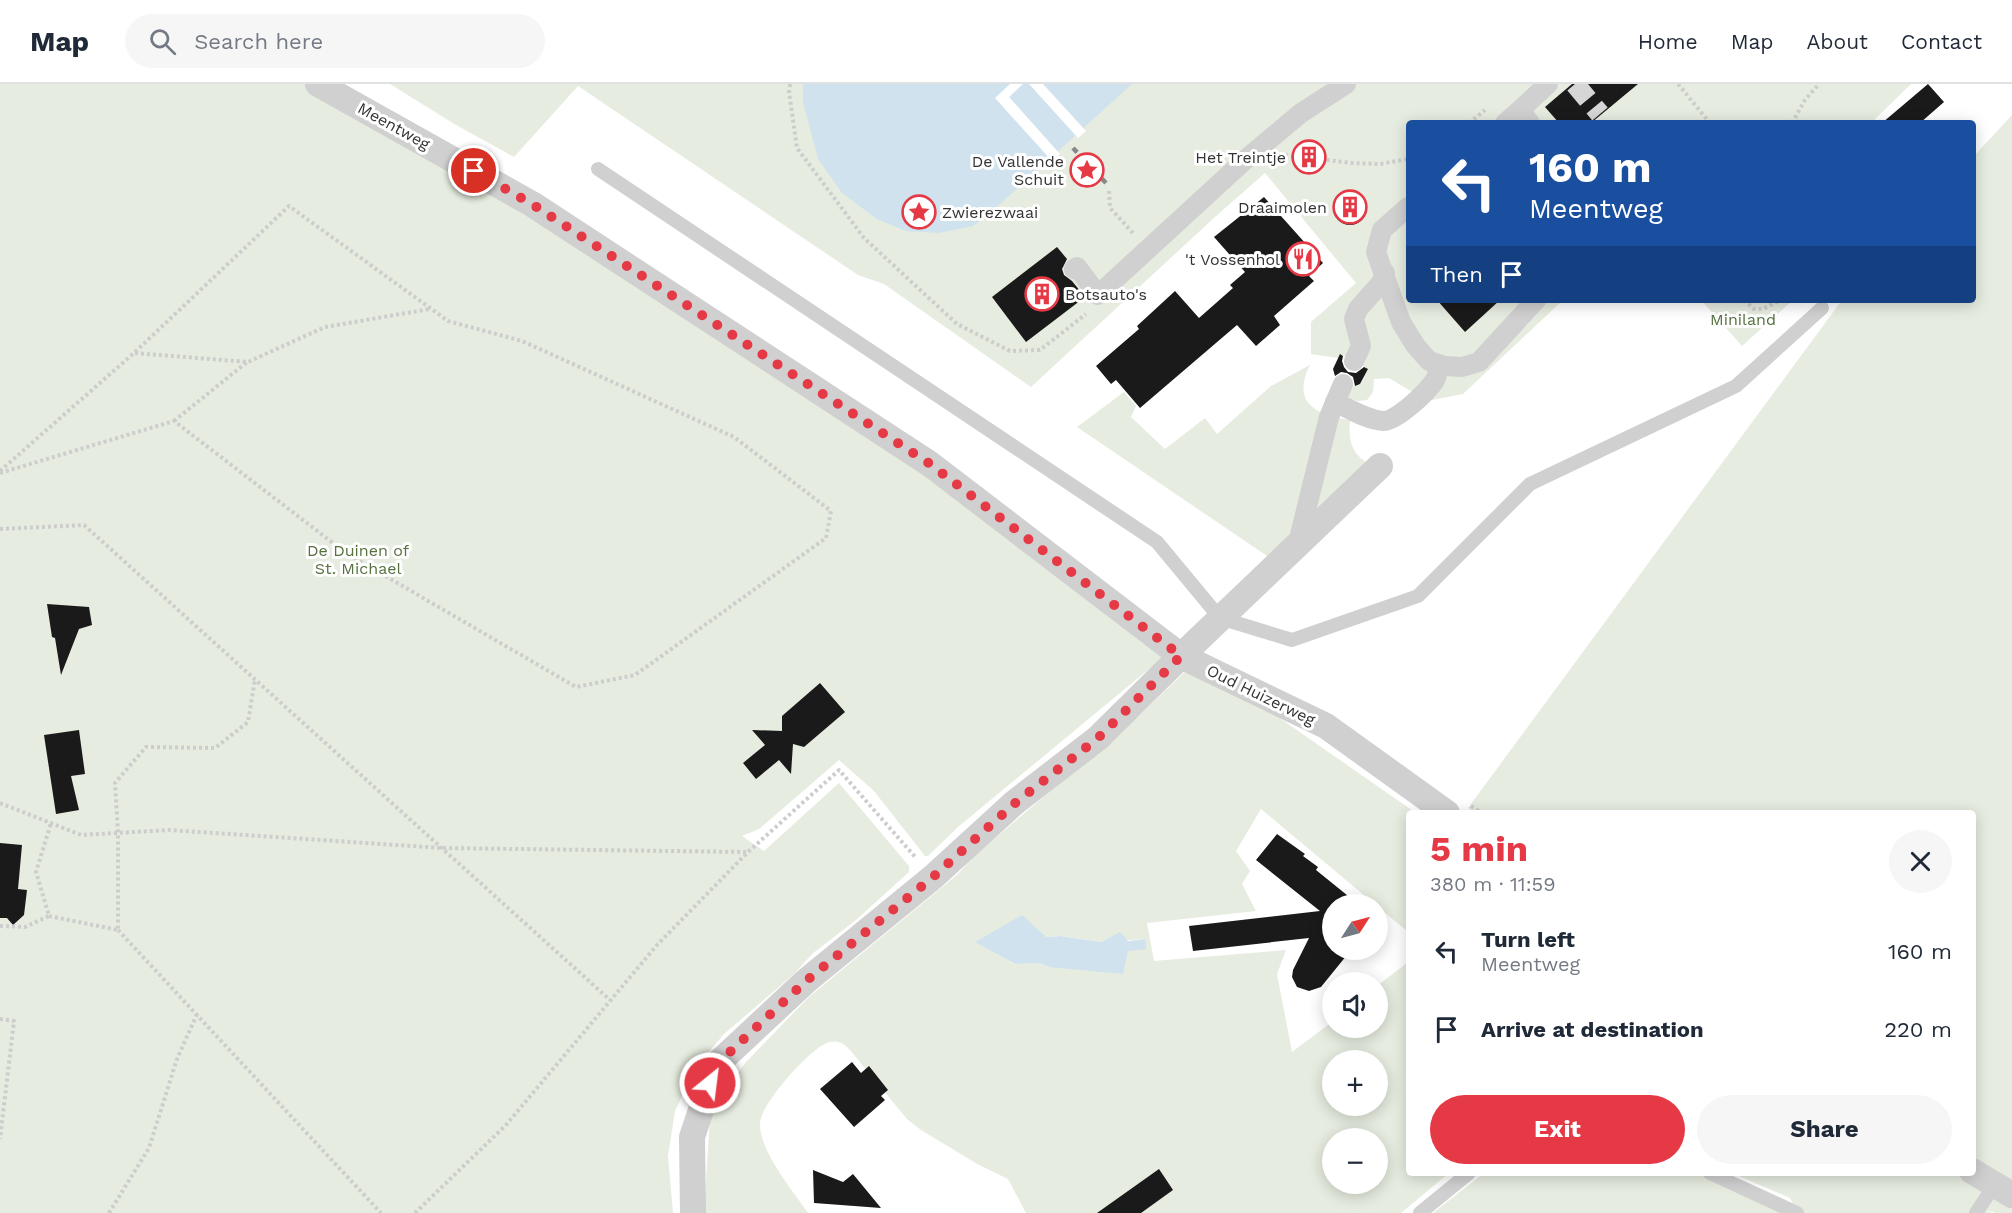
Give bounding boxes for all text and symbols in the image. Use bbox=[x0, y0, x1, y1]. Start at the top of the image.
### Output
search box bbox=[125, 14, 545, 68]
text: Map bbox=[30, 25, 89, 58]
icon: search bbox=[146, 25, 179, 58]
text: Search here bbox=[194, 29, 323, 54]
text: Home bbox=[1638, 29, 1698, 54]
text: Map bbox=[1731, 29, 1774, 54]
text: About bbox=[1807, 29, 1868, 54]
text: Contact bbox=[1901, 29, 1982, 54]
street label: Meentweg bbox=[355, 98, 434, 154]
building icon: Het Treintje bbox=[1291, 139, 1327, 175]
text: 160 m bbox=[1529, 143, 1652, 192]
icon: left bbox=[1430, 144, 1508, 222]
pin bbox=[448, 145, 499, 196]
place label: Het Treintje bbox=[1195, 148, 1286, 167]
place label: De Vallende Schuit bbox=[972, 152, 1064, 189]
place icon: De Vallende Schuit bbox=[1069, 152, 1105, 188]
icon: arrive bbox=[457, 154, 490, 187]
building icon: Draaimolen bbox=[1332, 189, 1368, 225]
text: Meentweg bbox=[1529, 193, 1663, 225]
place icon: Zwierezwaai bbox=[901, 194, 937, 230]
place label: Draaimolen bbox=[1238, 198, 1327, 217]
place label: Zwierezwaai bbox=[942, 203, 1038, 222]
restaurant icon: 't Vossenhol bbox=[1285, 241, 1321, 277]
place label: 't Vossenhol bbox=[1185, 250, 1280, 269]
icon: arrive bbox=[1495, 258, 1528, 291]
text: Then bbox=[1430, 262, 1483, 287]
building icon: Botsauto's bbox=[1024, 276, 1060, 312]
place label: Botsauto's bbox=[1065, 285, 1147, 304]
park label: Miniland bbox=[1710, 310, 1776, 329]
park label: De Duinen of St. Michael bbox=[307, 541, 410, 578]
street label: Oud Huizerweg bbox=[1204, 661, 1319, 730]
text: 5 min bbox=[1430, 828, 1528, 870]
button: close bbox=[1889, 830, 1952, 893]
text: 380 m · 11:59 bbox=[1430, 872, 1556, 896]
north arrow bbox=[1322, 894, 1388, 960]
map controls bbox=[1322, 894, 1388, 1194]
text: Turn left bbox=[1481, 927, 1575, 952]
icon: left bbox=[1430, 935, 1463, 968]
text: 160 m bbox=[1888, 939, 1952, 964]
text: Meentweg bbox=[1481, 952, 1580, 976]
button: sound bbox=[1322, 972, 1388, 1038]
icon: arrive bbox=[1430, 1013, 1463, 1046]
text: Arrive at destination bbox=[1481, 1017, 1704, 1042]
text: 220 m bbox=[1884, 1017, 1952, 1042]
button: + bbox=[1322, 1050, 1388, 1116]
position arrow bbox=[678, 1051, 742, 1115]
button: Exit bbox=[1430, 1095, 1685, 1164]
button: Share bbox=[1697, 1095, 1952, 1164]
button: − bbox=[1322, 1128, 1388, 1194]

